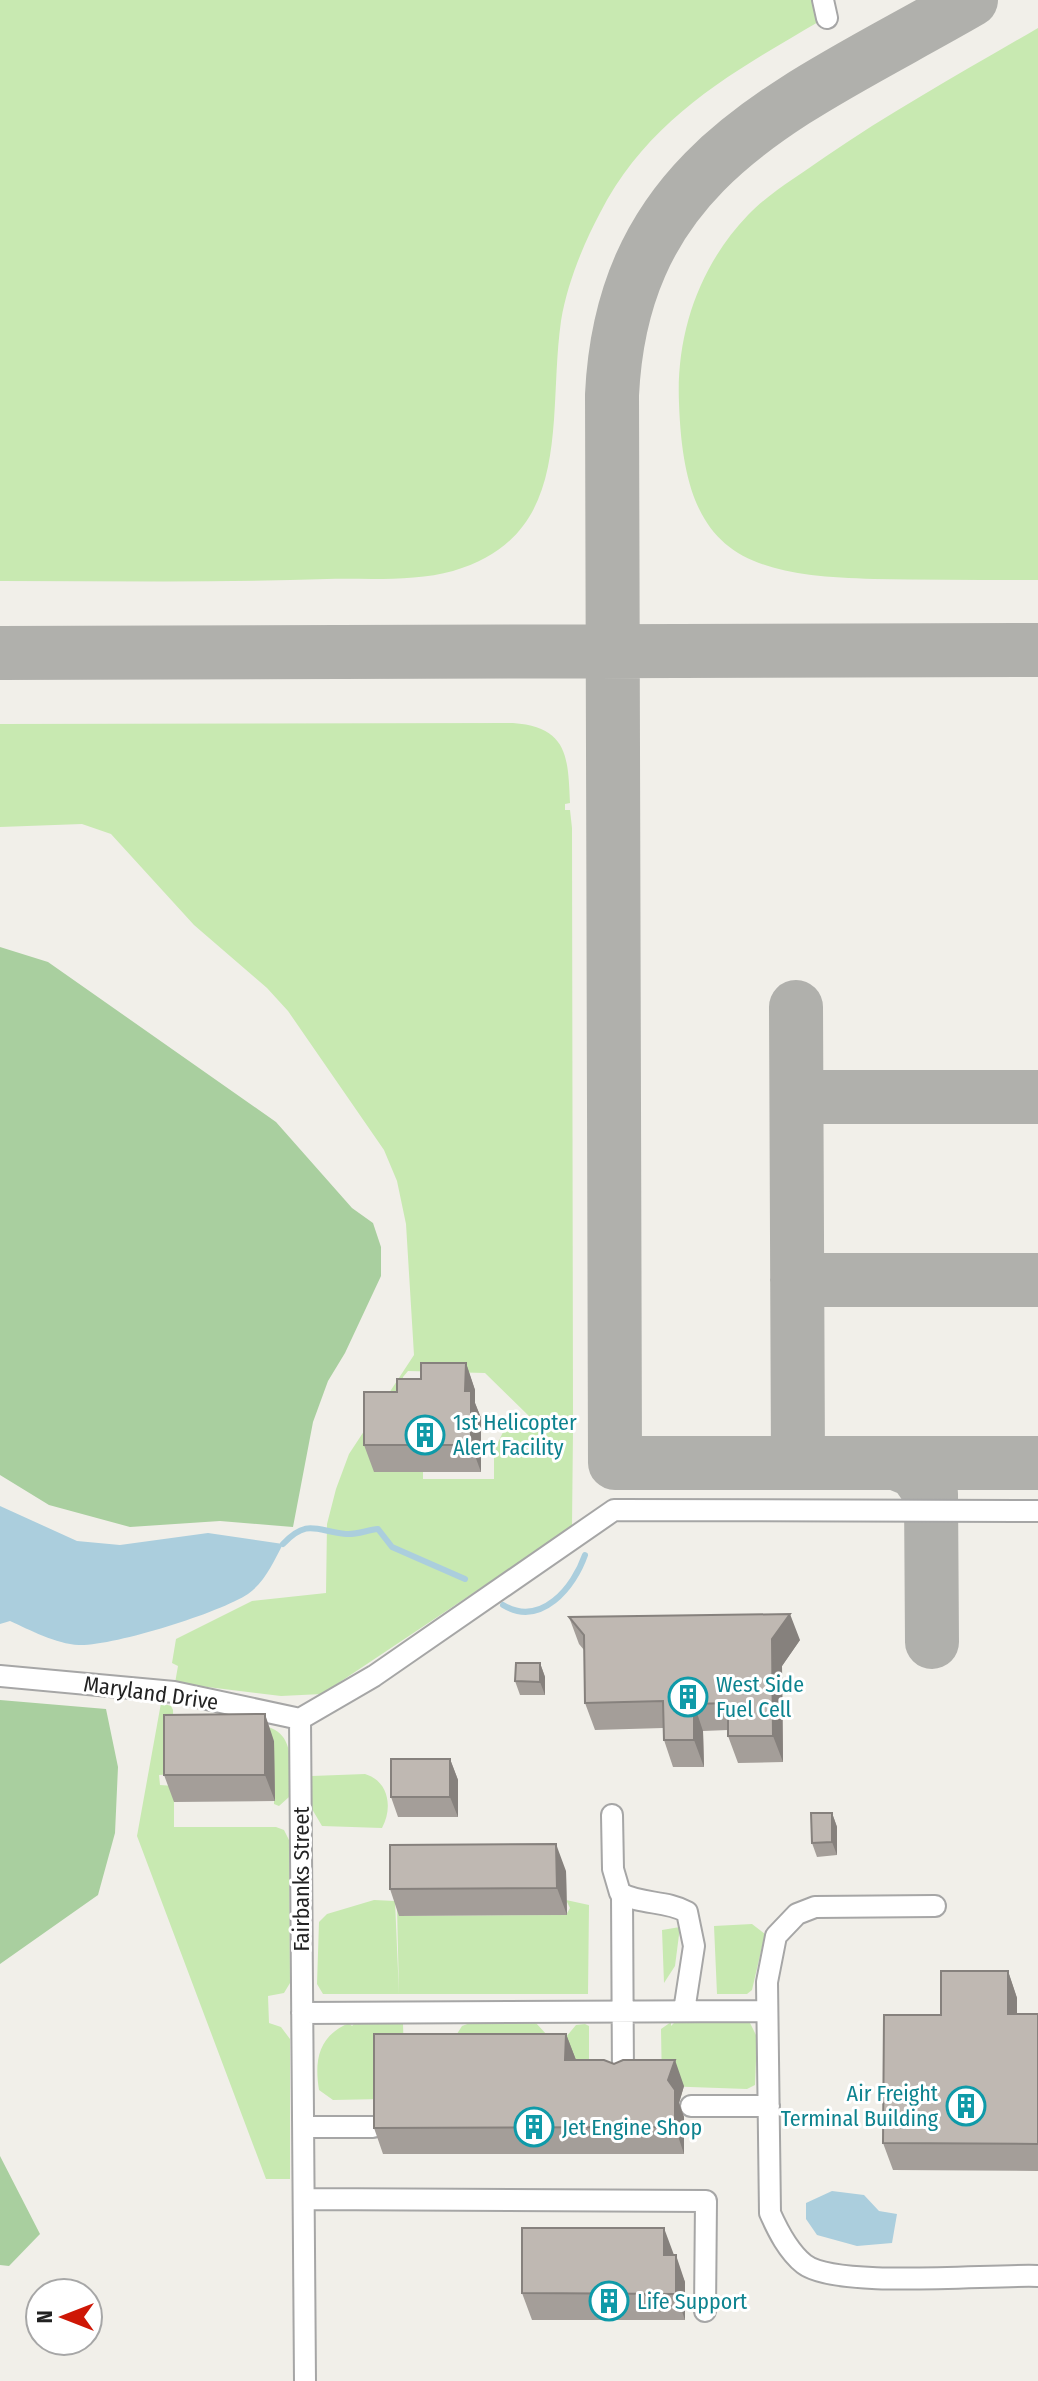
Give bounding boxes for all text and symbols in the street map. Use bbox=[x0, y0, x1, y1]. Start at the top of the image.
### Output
place label: 1st Helicopter Alert Facility bbox=[453, 1409, 577, 1461]
building icon: 1st Helicopter Alert Facility bbox=[404, 1414, 446, 1456]
street label: Maryland Drive bbox=[82, 1670, 220, 1716]
place label: West Side Fuel Cell bbox=[716, 1671, 804, 1723]
building icon: West Side Fuel Cell bbox=[667, 1676, 709, 1718]
street label: Fairbanks Street bbox=[288, 1806, 315, 1952]
place label: Air Freight Terminal Building bbox=[781, 2080, 939, 2132]
building icon: Air Freight Terminal Building bbox=[945, 2085, 987, 2127]
building icon: Jet Engine Shop bbox=[513, 2106, 555, 2148]
place label: Jet Engine Shop bbox=[562, 2114, 702, 2141]
north arrow bbox=[24, 2277, 104, 2357]
building icon: Life Support bbox=[588, 2280, 630, 2322]
place label: Life Support bbox=[637, 2288, 748, 2315]
text: N bbox=[31, 2310, 58, 2324]

